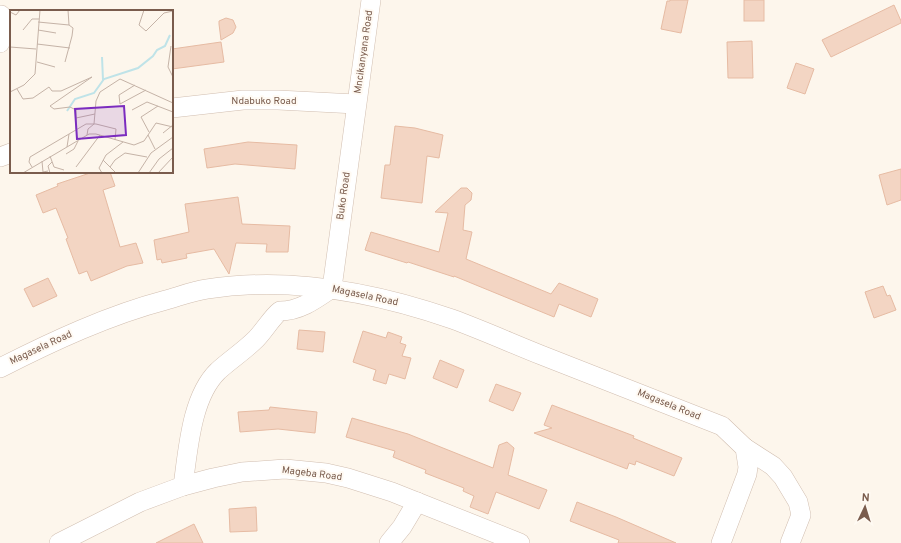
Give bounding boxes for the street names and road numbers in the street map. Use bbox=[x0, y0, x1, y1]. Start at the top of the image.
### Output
street label: Mncikanyana Road bbox=[352, 9, 376, 95]
street label: Ndabuko Road bbox=[231, 95, 297, 108]
street label: Buko Road bbox=[334, 171, 354, 221]
street label: Magasela Road bbox=[331, 283, 399, 309]
street label: Magasela Road bbox=[8, 328, 74, 368]
street label: Magasela Road bbox=[635, 386, 703, 424]
street label: Mageba Road bbox=[281, 464, 343, 484]

